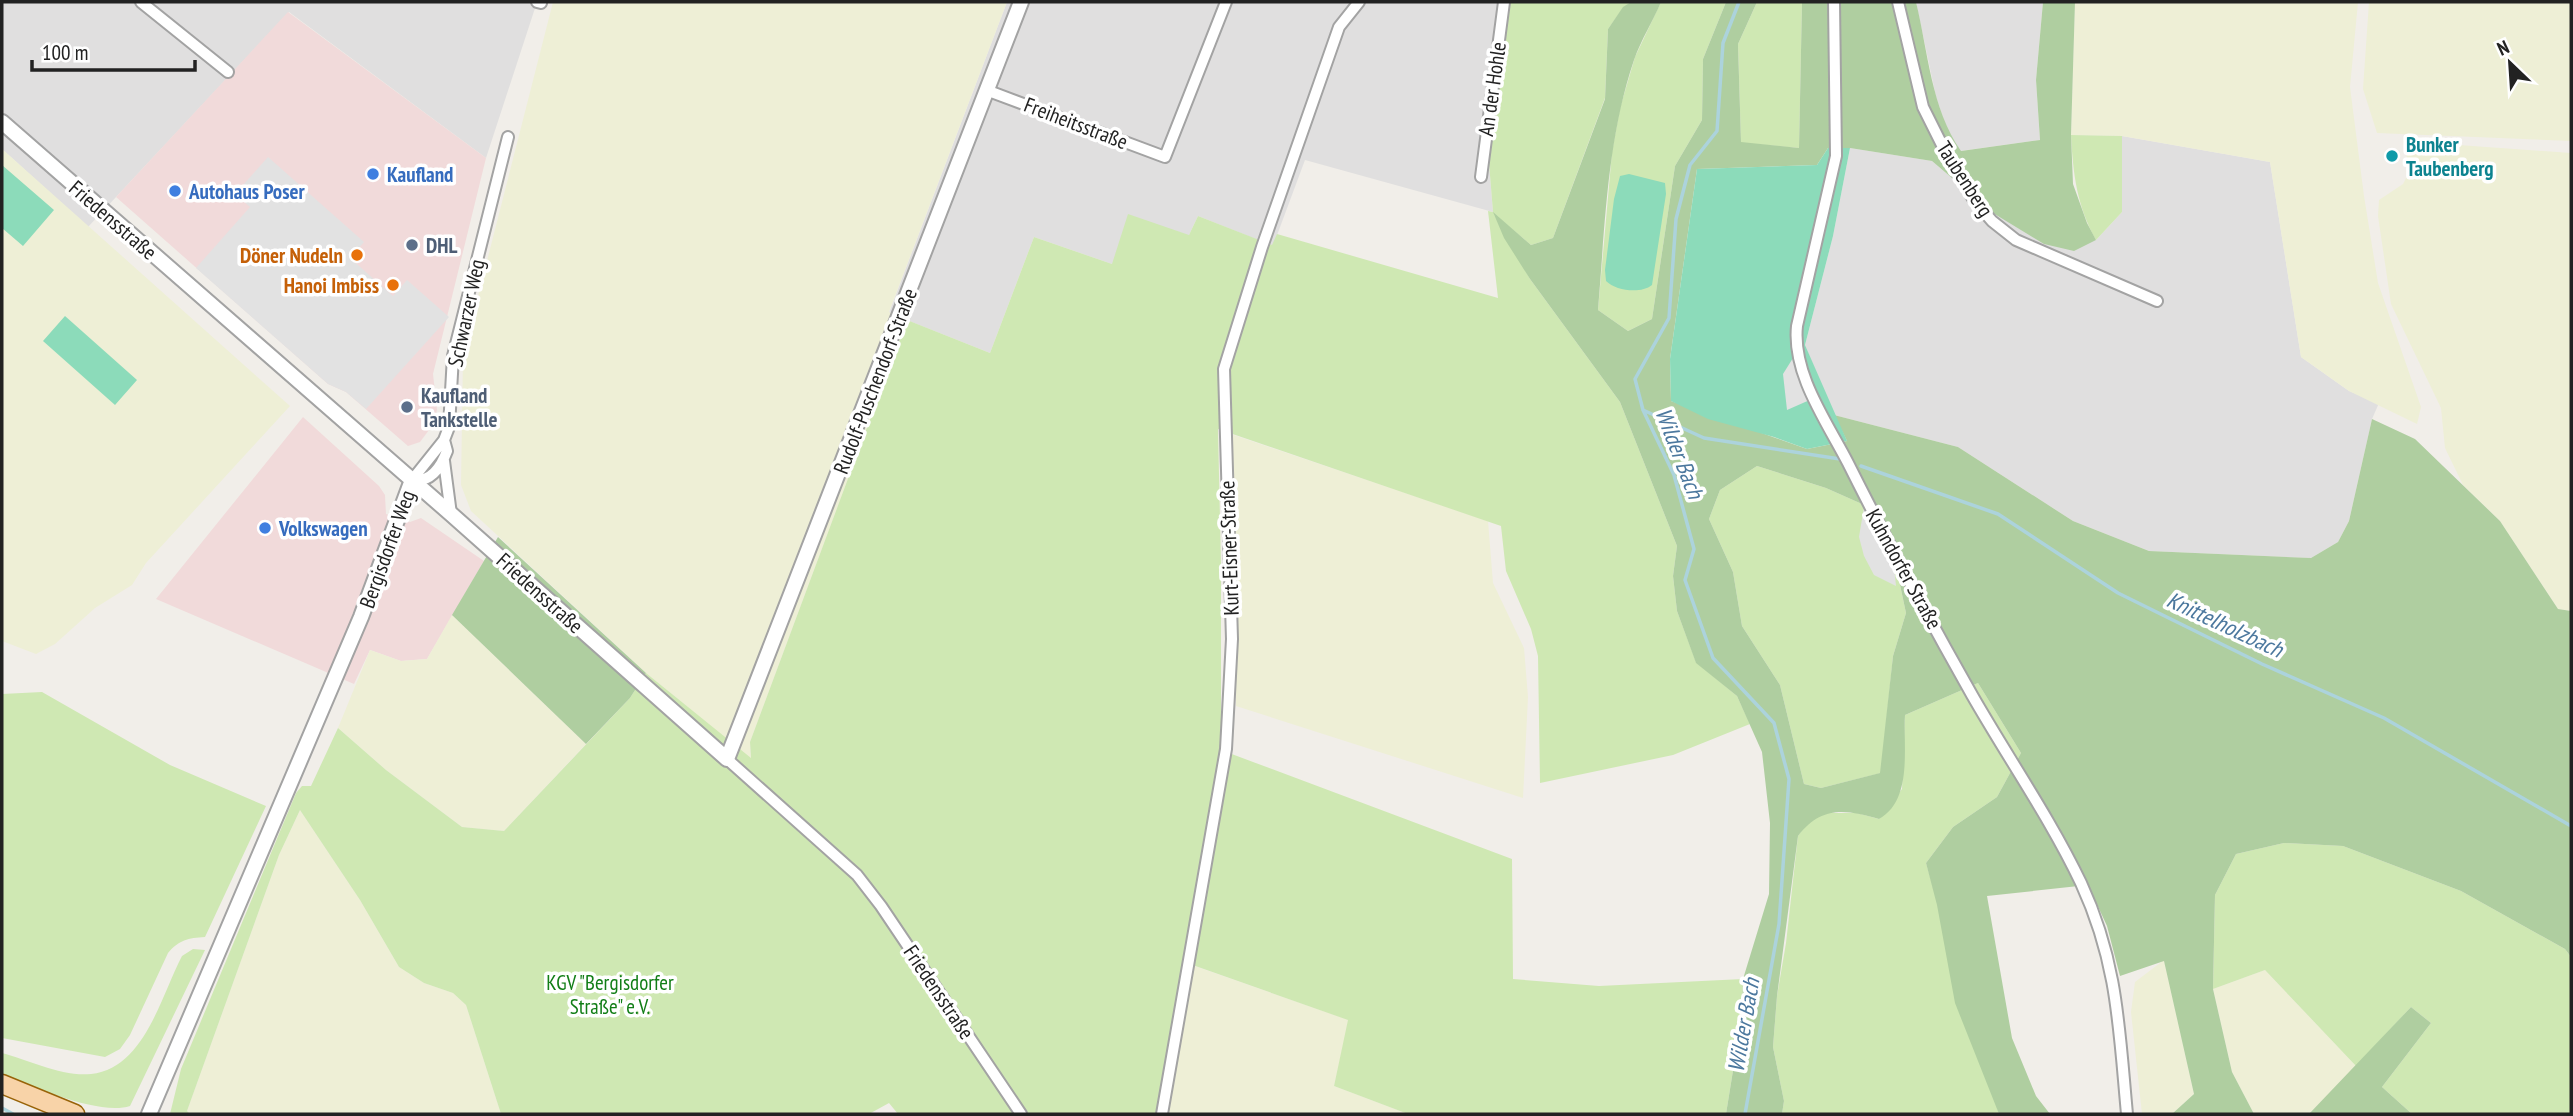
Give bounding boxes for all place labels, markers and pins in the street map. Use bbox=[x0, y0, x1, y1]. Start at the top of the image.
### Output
place label: Bunker Taubenberg bbox=[2406, 131, 2494, 182]
marker: Bunker Taubenberg bbox=[2384, 148, 2400, 164]
place label: Kaufland bbox=[387, 161, 453, 188]
marker: Kaufland bbox=[365, 166, 381, 182]
place label: Autohaus Poser bbox=[188, 178, 306, 205]
marker: Autohaus Poser bbox=[167, 183, 183, 199]
place label: DHL bbox=[426, 232, 457, 259]
marker: DHL bbox=[404, 237, 420, 253]
place label: Döner Nudeln bbox=[240, 242, 343, 269]
marker: Döner Nudeln bbox=[349, 247, 365, 263]
place label: Hanoi Imbiss bbox=[284, 272, 379, 299]
marker: Hanoi Imbiss bbox=[385, 277, 401, 293]
place label: Kaufland Tankstelle bbox=[421, 382, 498, 433]
marker: Kaufland Tankstelle bbox=[399, 399, 415, 415]
place label: Volkswagen bbox=[278, 515, 368, 542]
marker: Volkswagen bbox=[257, 520, 273, 536]

